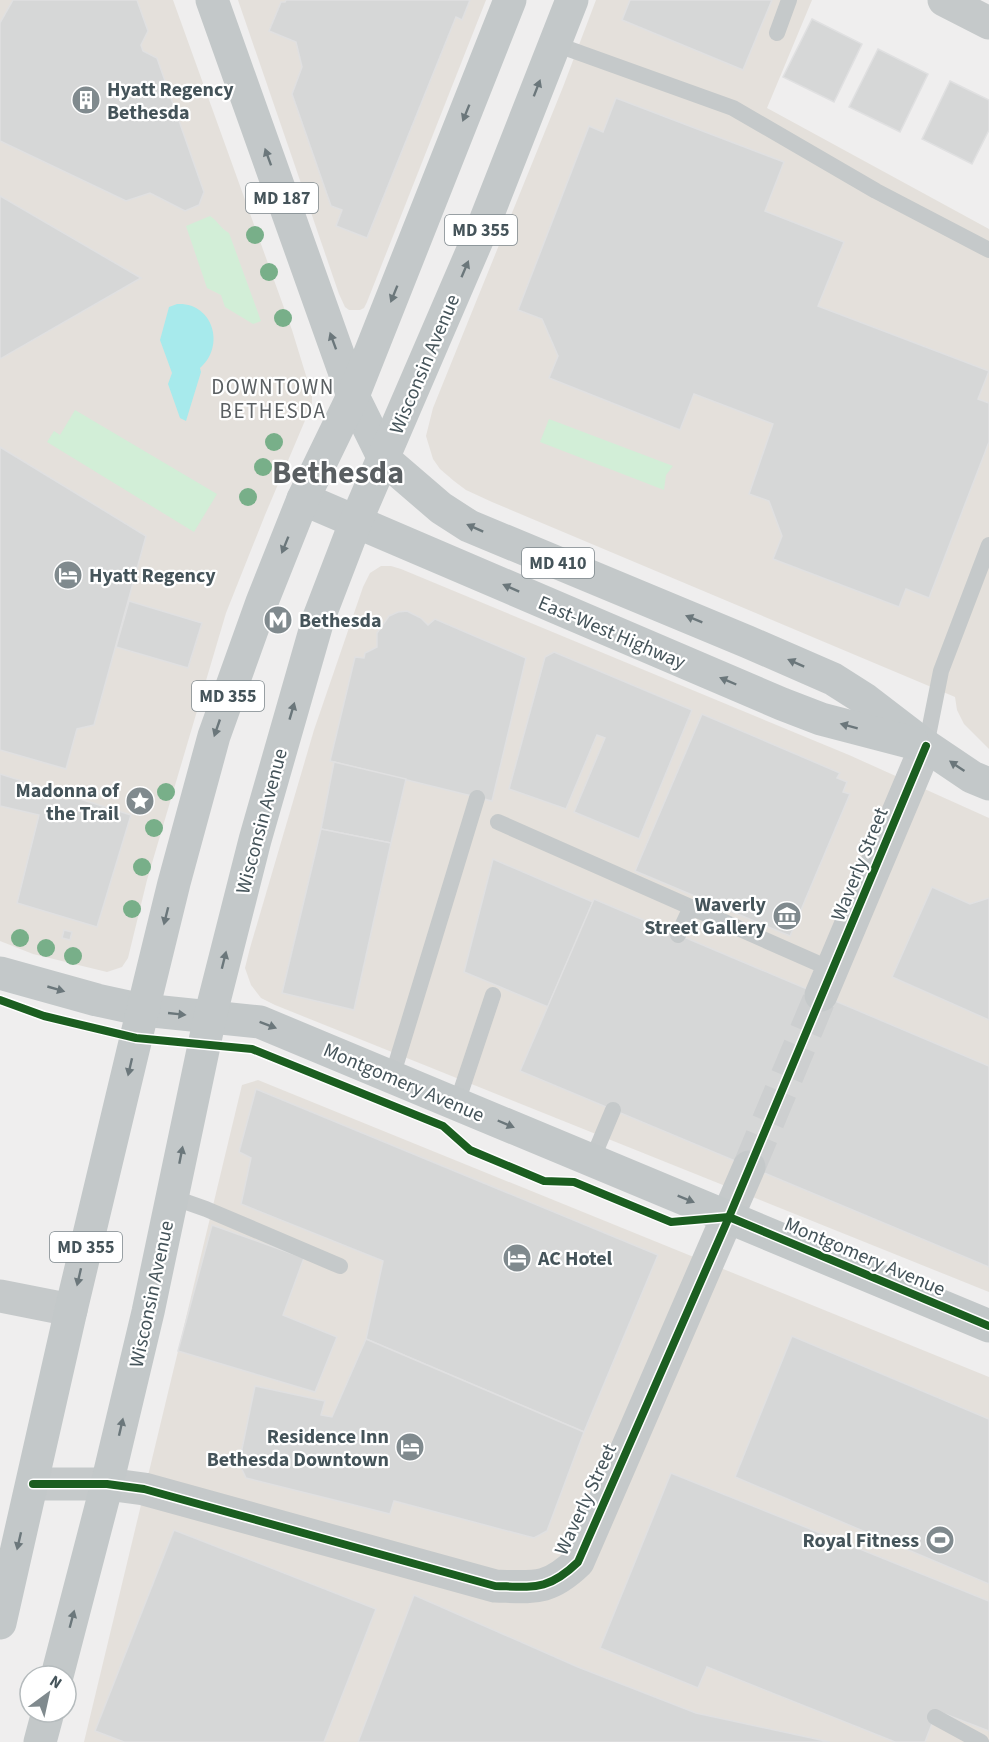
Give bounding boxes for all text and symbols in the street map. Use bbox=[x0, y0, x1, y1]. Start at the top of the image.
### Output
place label: Hyatt Regency Bethesda bbox=[107, 76, 234, 127]
one-way arrow bbox=[532, 79, 542, 97]
building icon: Hyatt Regency Bethesda bbox=[70, 84, 102, 116]
one-way arrow bbox=[461, 104, 470, 122]
one-way arrow bbox=[262, 148, 272, 166]
road number: MD 187 bbox=[246, 183, 318, 213]
road number: MD 355 bbox=[445, 215, 517, 245]
one-way arrow bbox=[460, 260, 470, 278]
one-way arrow bbox=[388, 285, 398, 303]
street label: Wisconsin Avenue bbox=[383, 290, 467, 439]
one-way arrow bbox=[328, 332, 338, 350]
district label: DOWNTOWN BETHESDA bbox=[211, 372, 335, 426]
district label: Bethesda bbox=[272, 450, 404, 496]
one-way arrow bbox=[467, 524, 484, 533]
one-way arrow bbox=[280, 536, 290, 554]
road number: MD 410 bbox=[522, 548, 594, 578]
hotel icon: Hyatt Regency bbox=[52, 559, 84, 591]
place label: Hyatt Regency bbox=[89, 562, 216, 590]
one-way arrow bbox=[501, 583, 519, 593]
street label: East-West Highway bbox=[534, 589, 690, 677]
metro station icon: Bethesda bbox=[262, 604, 294, 636]
place label: Bethesda bbox=[299, 607, 382, 635]
one-way arrow bbox=[685, 614, 703, 623]
one-way arrow bbox=[787, 658, 805, 667]
one-way arrow bbox=[719, 676, 737, 686]
road number: MD 355 bbox=[192, 681, 264, 711]
one-way arrow bbox=[288, 702, 297, 720]
one-way arrow bbox=[212, 719, 221, 737]
one-way arrow bbox=[840, 721, 859, 731]
street label: Wisconsin Avenue bbox=[229, 745, 295, 897]
one-way arrow bbox=[949, 761, 965, 772]
place label: Madonna of the Trail bbox=[15, 777, 120, 828]
place icon: Madonna of the Trail bbox=[124, 785, 156, 817]
street label: Waverly Street bbox=[824, 803, 895, 925]
place label: Waverly Street Gallery bbox=[644, 891, 767, 942]
museum icon: Waverly Street Gallery bbox=[771, 900, 803, 932]
one-way arrow bbox=[161, 907, 171, 925]
one-way arrow bbox=[220, 951, 230, 969]
one-way arrow bbox=[47, 985, 65, 994]
one-way arrow bbox=[167, 1009, 186, 1018]
one-way arrow bbox=[259, 1021, 277, 1031]
street label: Montgomery Avenue bbox=[319, 1036, 489, 1130]
one-way arrow bbox=[124, 1058, 134, 1076]
one-way arrow bbox=[497, 1120, 515, 1129]
one-way arrow bbox=[177, 1145, 186, 1164]
one-way arrow bbox=[677, 1195, 695, 1204]
street label: Montgomery Avenue bbox=[780, 1210, 950, 1304]
street label: Wisconsin Avenue bbox=[123, 1218, 181, 1370]
road number: MD 355 bbox=[50, 1232, 122, 1262]
hotel icon: AC Hotel bbox=[501, 1242, 533, 1274]
place label: AC Hotel bbox=[537, 1245, 613, 1273]
one-way arrow bbox=[74, 1268, 84, 1286]
one-way arrow bbox=[116, 1418, 126, 1437]
place label: Residence Inn Bethesda Downtown bbox=[207, 1423, 389, 1474]
hotel icon: Residence Inn Bethesda Downtown bbox=[394, 1431, 426, 1463]
street label: Waverly Street bbox=[548, 1439, 624, 1560]
sports icon: Royal Fitness bbox=[924, 1524, 956, 1556]
place label: Royal Fitness bbox=[803, 1527, 919, 1555]
one-way arrow bbox=[14, 1532, 24, 1551]
one-way arrow bbox=[68, 1610, 77, 1628]
north arrow bbox=[18, 1664, 78, 1724]
text: N bbox=[45, 1670, 66, 1694]

